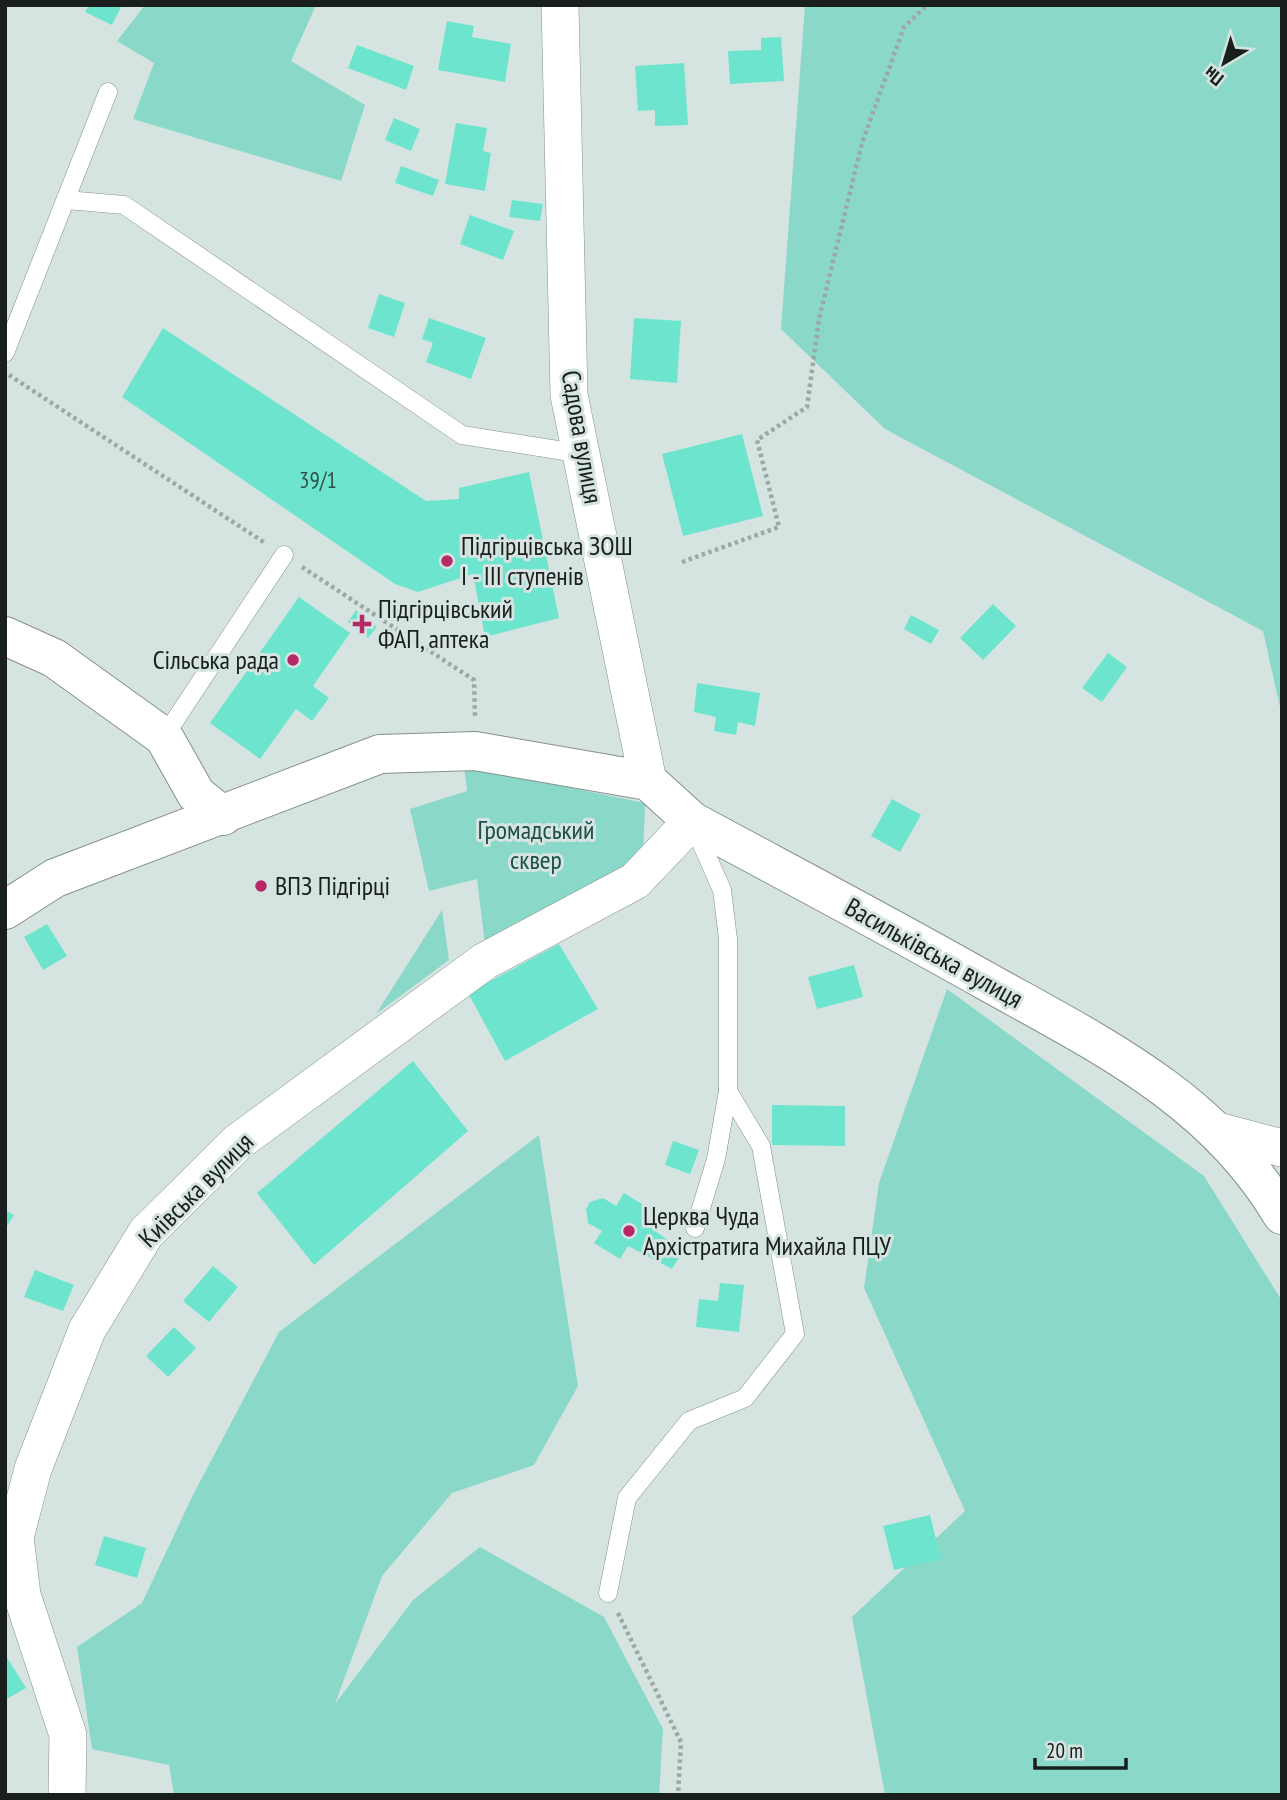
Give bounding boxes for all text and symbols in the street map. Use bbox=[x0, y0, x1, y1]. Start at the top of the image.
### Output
north arrow bbox=[1189, 28, 1259, 98]
text: Пн bbox=[1199, 61, 1228, 92]
street label: Садова вулиця bbox=[555, 368, 610, 506]
house number: 39/1 bbox=[299, 465, 337, 494]
place label: Підгірцівська ЗОШ І - ІІІ ступенів bbox=[461, 529, 633, 592]
marker: Підгірцівська ЗОШ І - ІІІ ступенів bbox=[439, 553, 455, 569]
place label: Підгірцівський ФАП, аптека bbox=[378, 592, 513, 655]
marker: Підгірцівський ФАП, аптека bbox=[352, 614, 372, 634]
place label: Сільська рада bbox=[153, 643, 279, 676]
marker: Сільська рада bbox=[285, 652, 301, 668]
park label: Громадський сквер bbox=[478, 813, 594, 876]
place label: ВПЗ Підгірці bbox=[275, 869, 390, 902]
marker: ВПЗ Підгірці bbox=[253, 878, 269, 894]
street label: Васильківська вулиця bbox=[839, 890, 1029, 1015]
street label: Київська вулиця bbox=[131, 1125, 260, 1254]
place label: Церква Чуда Архістратига Михайла ПЦУ bbox=[643, 1199, 891, 1262]
marker: Церква Чуда Архістратига Михайла ПЦУ bbox=[621, 1223, 637, 1239]
scale bar bbox=[1035, 1727, 1126, 1771]
text: 20 m bbox=[1046, 1737, 1083, 1764]

